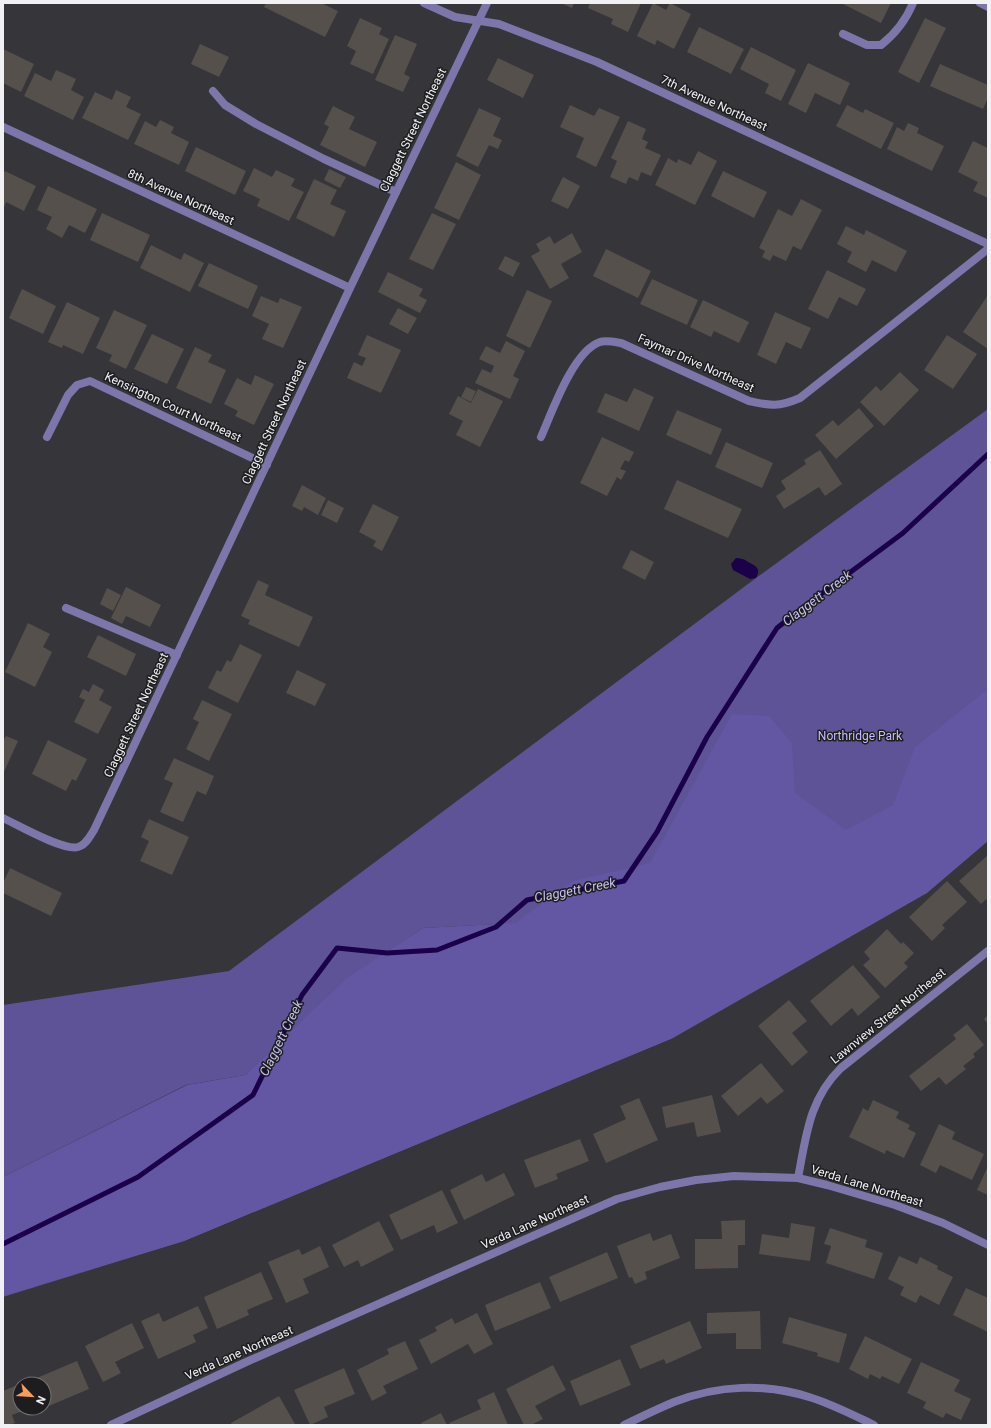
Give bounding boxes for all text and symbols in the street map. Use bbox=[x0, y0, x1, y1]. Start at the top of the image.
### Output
street label: Claggett Street Northeast bbox=[377, 66, 449, 194]
street label: 7th Avenue Northeast bbox=[659, 72, 769, 134]
street label: 8th Avenue Northeast bbox=[126, 166, 236, 228]
street label: Faymar Drive Northeast bbox=[636, 331, 756, 395]
street label: Claggett Street Northeast bbox=[239, 357, 309, 487]
street label: Kensington Court Northeast bbox=[103, 369, 244, 445]
water label: Claggett Creek bbox=[780, 567, 855, 629]
street label: Claggett Street Northeast bbox=[101, 650, 171, 780]
park label: Northridge Park bbox=[818, 729, 903, 743]
water label: Claggett Creek bbox=[533, 875, 618, 905]
street label: Lawnview Street Northeast bbox=[828, 965, 948, 1067]
water label: Claggett Creek bbox=[256, 997, 306, 1078]
street label: Verda Lane Northeast bbox=[809, 1162, 925, 1210]
street label: Verda Lane Northeast bbox=[479, 1192, 591, 1252]
street label: Verda Lane Northeast bbox=[183, 1323, 295, 1383]
north arrow bbox=[12, 1376, 52, 1416]
text: N bbox=[33, 1394, 48, 1406]

